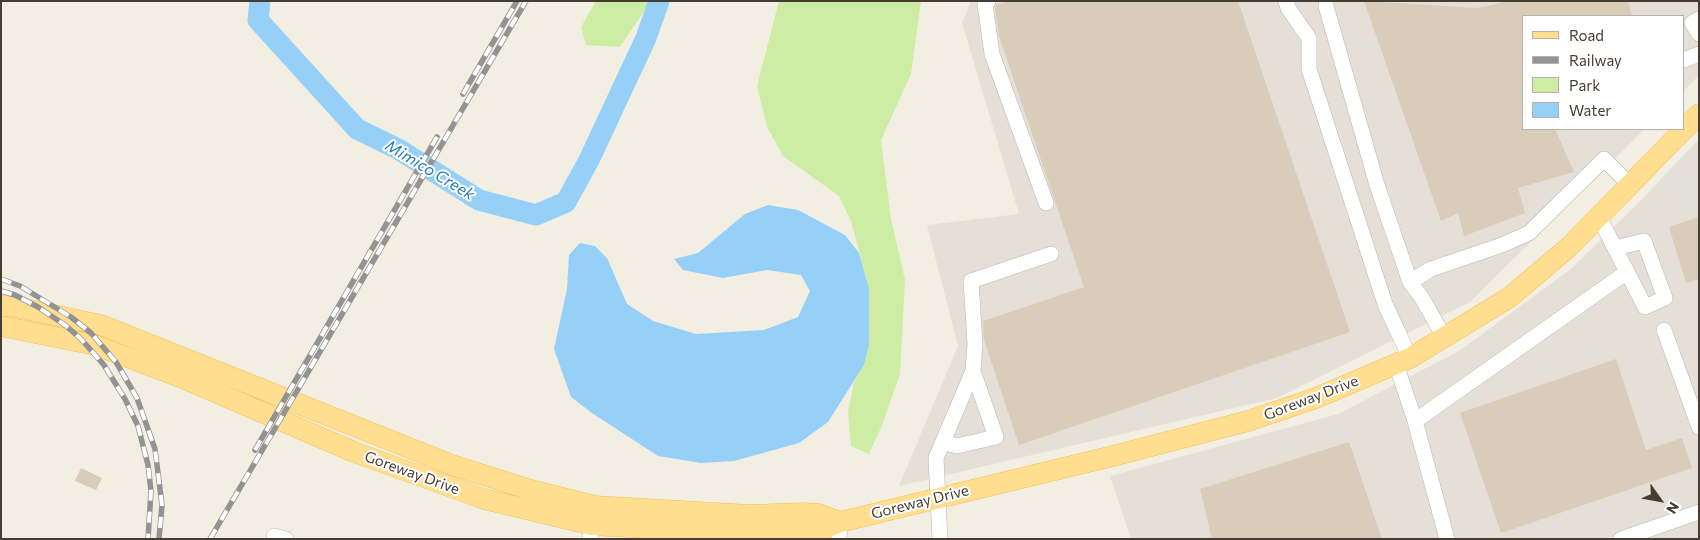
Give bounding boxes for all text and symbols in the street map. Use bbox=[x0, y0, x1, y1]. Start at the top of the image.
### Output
legend bbox=[1522, 15, 1685, 130]
text: Road bbox=[1569, 26, 1604, 44]
text: Railway bbox=[1569, 51, 1622, 69]
text: Park bbox=[1569, 76, 1600, 94]
text: Water bbox=[1569, 101, 1611, 119]
water label: Mimico Creek bbox=[382, 136, 478, 204]
street label: Goreway Drive bbox=[1261, 372, 1361, 424]
street label: Goreway Drive bbox=[362, 447, 462, 499]
north arrow bbox=[1635, 475, 1685, 525]
street label: Goreway Drive bbox=[869, 481, 971, 523]
text: N bbox=[1663, 499, 1683, 517]

